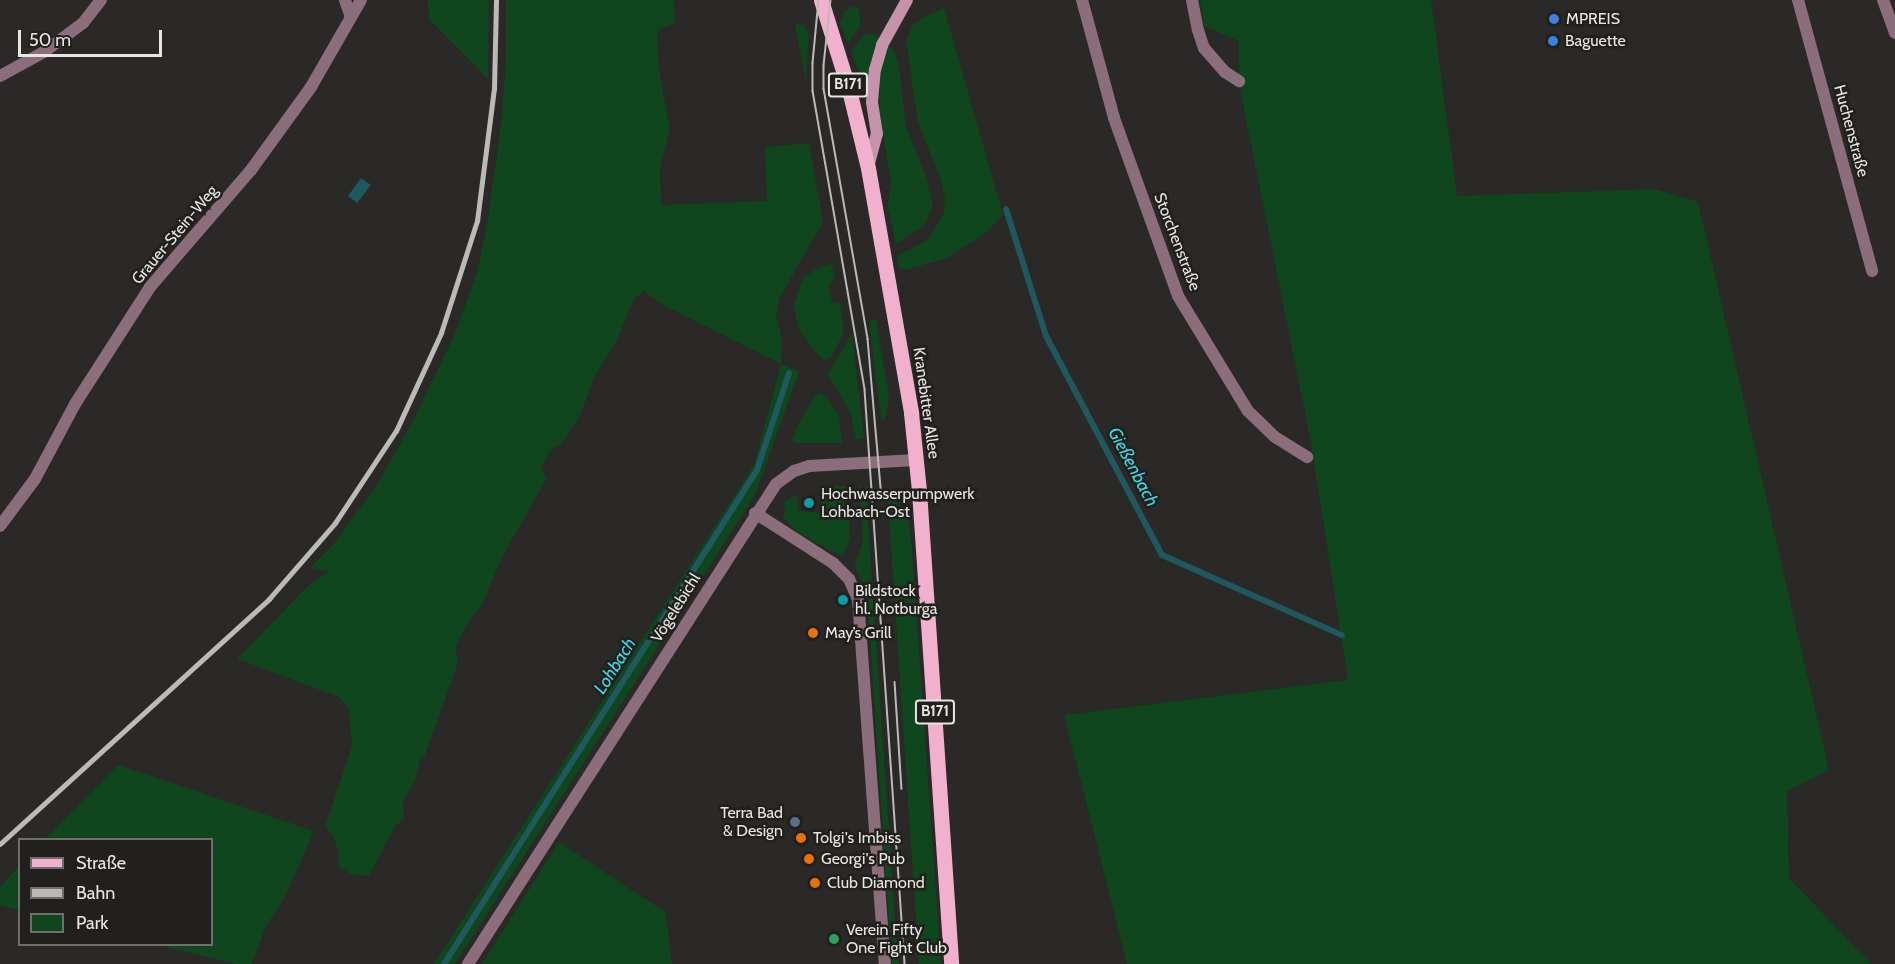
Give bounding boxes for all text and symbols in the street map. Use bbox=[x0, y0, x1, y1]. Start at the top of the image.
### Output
place label: MPREIS bbox=[1566, 9, 1620, 29]
marker: MPREIS bbox=[1547, 12, 1561, 26]
scale bar bbox=[21, 18, 165, 56]
text: 50 m bbox=[29, 29, 71, 51]
place label: Baguette bbox=[1565, 31, 1626, 51]
marker: Baguette bbox=[1546, 34, 1560, 48]
road number: B171 bbox=[827, 73, 869, 97]
street label: Huchenstraße bbox=[1829, 83, 1873, 179]
street label: Grauer-Stein-Weg bbox=[128, 182, 222, 288]
street label: Storchenstraße bbox=[1150, 190, 1204, 294]
street label: Kranebitter Allee bbox=[909, 346, 943, 460]
water label: Gießenbach bbox=[1103, 424, 1163, 510]
place label: Hochwasserpumpwerk Lohbach-Ost bbox=[821, 484, 974, 522]
marker: Hochwasserpumpwerk Lohbach-Ost bbox=[802, 496, 816, 510]
street label: Vögelebichl bbox=[647, 570, 705, 646]
place label: Bildstock hl. Notburga bbox=[855, 581, 937, 619]
marker: Bildstock hl. Notburga bbox=[836, 593, 850, 607]
place label: May’s Grill bbox=[825, 623, 891, 643]
marker: May’s Grill bbox=[806, 626, 820, 640]
water label: Lohbach bbox=[589, 634, 641, 698]
road number: B171 bbox=[914, 700, 956, 724]
place label: Terra Bad & Design bbox=[720, 803, 783, 841]
marker: Terra Bad & Design bbox=[788, 815, 802, 829]
place label: Tolgi's Imbiss bbox=[813, 828, 901, 848]
marker: Tolgi's Imbiss bbox=[794, 831, 808, 845]
legend bbox=[18, 838, 213, 946]
place label: Georgi's Pub bbox=[821, 849, 905, 869]
text: Straße bbox=[76, 852, 126, 874]
marker: Georgi's Pub bbox=[802, 852, 816, 866]
place label: Club Diamond bbox=[827, 873, 925, 893]
marker: Club Diamond bbox=[808, 876, 822, 890]
text: Bahn bbox=[76, 882, 115, 904]
text: Park bbox=[76, 912, 108, 934]
place label: Verein Fifty One Fight Club bbox=[846, 920, 947, 958]
marker: Verein Fifty One Fight Club bbox=[827, 932, 841, 946]

